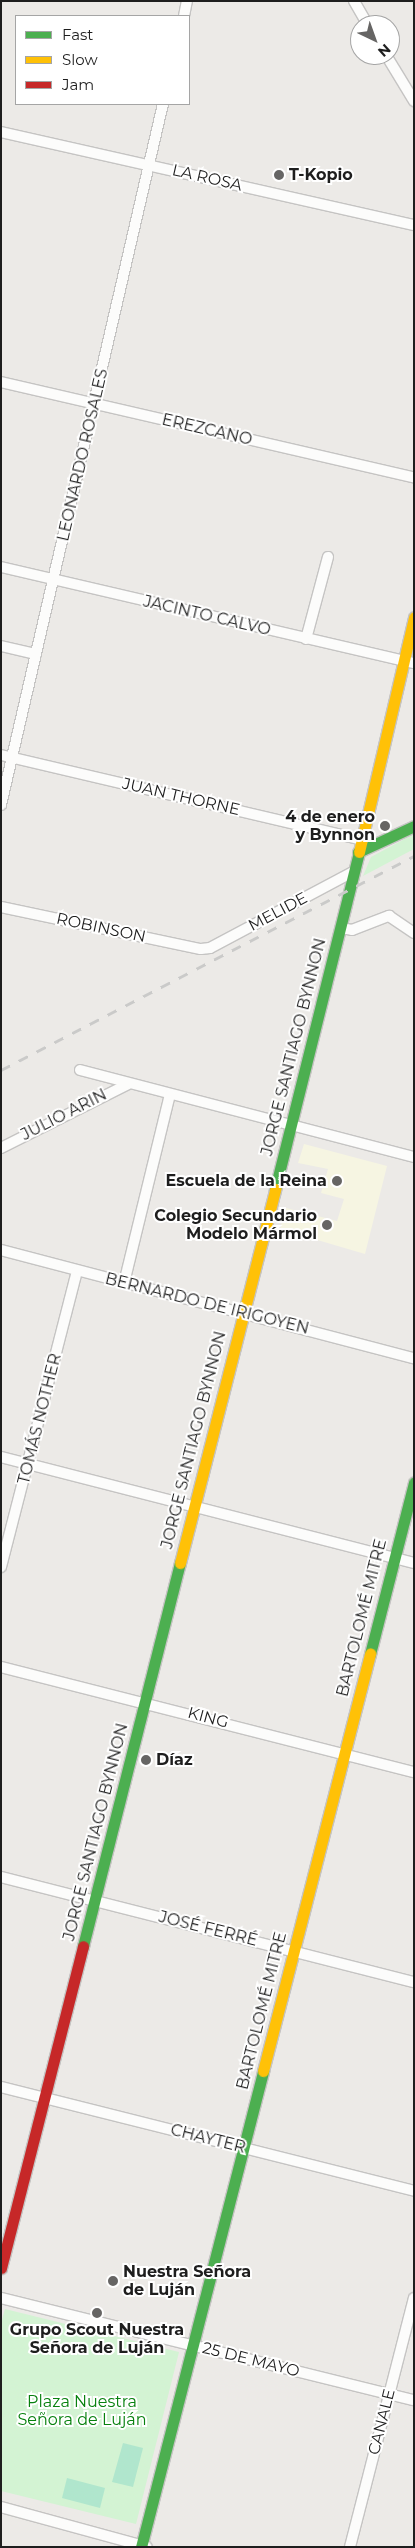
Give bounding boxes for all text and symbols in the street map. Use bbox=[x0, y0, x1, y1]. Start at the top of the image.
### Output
legend bbox=[15, 15, 190, 105]
north arrow bbox=[350, 15, 400, 65]
text: Fast bbox=[62, 25, 93, 44]
text: N bbox=[374, 40, 395, 61]
text: Slow bbox=[62, 50, 98, 69]
text: Jam bbox=[62, 75, 94, 94]
street label: LA ROSA bbox=[170, 161, 244, 195]
place label: T-Kopio bbox=[289, 165, 353, 185]
marker: T-Kopio bbox=[273, 169, 285, 181]
street label: LEONARDO ROSALES bbox=[54, 367, 112, 543]
street label: EREZCANO bbox=[160, 410, 254, 450]
street label: JACINTO CALVO bbox=[141, 592, 273, 640]
street label: JUAN THORNE bbox=[120, 774, 242, 820]
place label: 4 de enero y Bynnon bbox=[285, 807, 375, 845]
marker: 4 de enero y Bynnon bbox=[379, 820, 391, 832]
street label: MELIDE bbox=[245, 888, 311, 936]
street label: ROBINSON bbox=[54, 909, 148, 947]
street label: JORGE SANTIAGO BYNNON bbox=[258, 936, 330, 1158]
street label: JULIO ARIN bbox=[18, 1085, 110, 1145]
place label: Escuela de la Reina bbox=[166, 1171, 327, 1191]
marker: Escuela de la Reina bbox=[331, 1175, 343, 1187]
place label: Colegio Secundario Modelo Mármol bbox=[154, 1206, 317, 1244]
marker: Colegio Secundario Modelo Mármol bbox=[321, 1219, 333, 1231]
street label: BERNARDO DE IRIGOYEN bbox=[103, 1269, 311, 1339]
street label: JORGE SANTIAGO BYNNON bbox=[158, 1329, 230, 1551]
street label: TOMÁS NOTHER bbox=[14, 1352, 66, 1486]
street label: BARTOLOMÉ MITRE bbox=[333, 1537, 391, 1699]
street label: KING bbox=[185, 1703, 231, 1733]
street label: JORGE SANTIAGO BYNNON bbox=[60, 1721, 132, 1943]
place label: Díaz bbox=[156, 1750, 193, 1770]
marker: Díaz bbox=[140, 1754, 152, 1766]
street label: JOSÉ FERRÉ bbox=[157, 1907, 259, 1951]
street label: BARTOLOMÉ MITRE bbox=[233, 1930, 291, 2092]
street label: CHAYTER bbox=[169, 2120, 247, 2158]
place label: Nuestra Señora de Luján bbox=[123, 2262, 251, 2300]
marker: Nuestra Señora de Luján bbox=[107, 2275, 119, 2287]
marker: Grupo Scout Nuestra Señora de Luján bbox=[91, 2307, 103, 2319]
place label: Grupo Scout Nuestra Señora de Luján bbox=[10, 2320, 184, 2358]
street label: 25 DE MAYO bbox=[200, 2339, 302, 2381]
street label: CANALE bbox=[365, 2387, 399, 2457]
park label: Plaza Nuestra Señora de Luján bbox=[17, 2392, 147, 2430]

